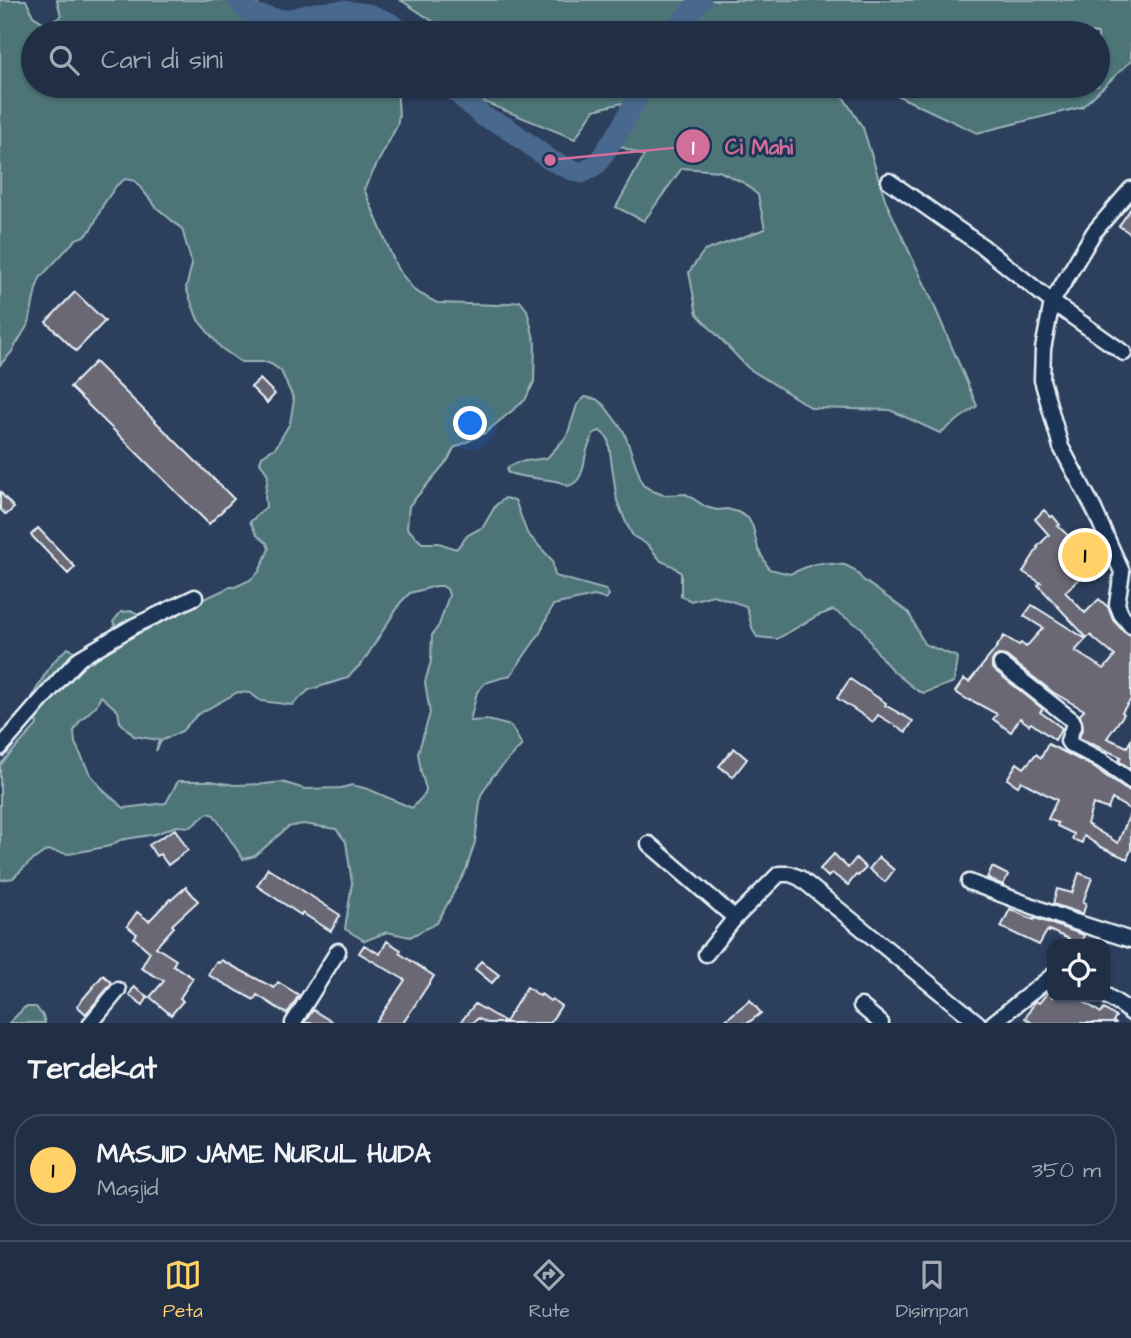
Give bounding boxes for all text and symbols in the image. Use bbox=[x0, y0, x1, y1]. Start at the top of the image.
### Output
search box bbox=[21, 21, 1110, 98]
icon: search bbox=[45, 41, 83, 79]
text: Cari di sini bbox=[101, 42, 223, 78]
callout: Ci Mahi bbox=[676, 125, 807, 167]
text: 1 bbox=[692, 133, 695, 162]
text: Ci Mahi bbox=[725, 133, 794, 162]
your location bbox=[453, 406, 487, 440]
pin: 1 bbox=[1062, 529, 1108, 581]
map controls bbox=[1047, 939, 1110, 1002]
button: locate bbox=[1047, 939, 1110, 1002]
text: Terdekat bbox=[28, 1048, 157, 1090]
text: MASJID JAME NURUL HUDA bbox=[97, 1136, 431, 1172]
text: 1 bbox=[52, 1154, 54, 1186]
text: 350 m bbox=[1031, 1154, 1101, 1186]
text: Masjid bbox=[97, 1172, 159, 1204]
tab: Peta bbox=[163, 1256, 203, 1325]
tab: Rute bbox=[529, 1256, 570, 1325]
tab: Disimpan bbox=[896, 1256, 968, 1325]

